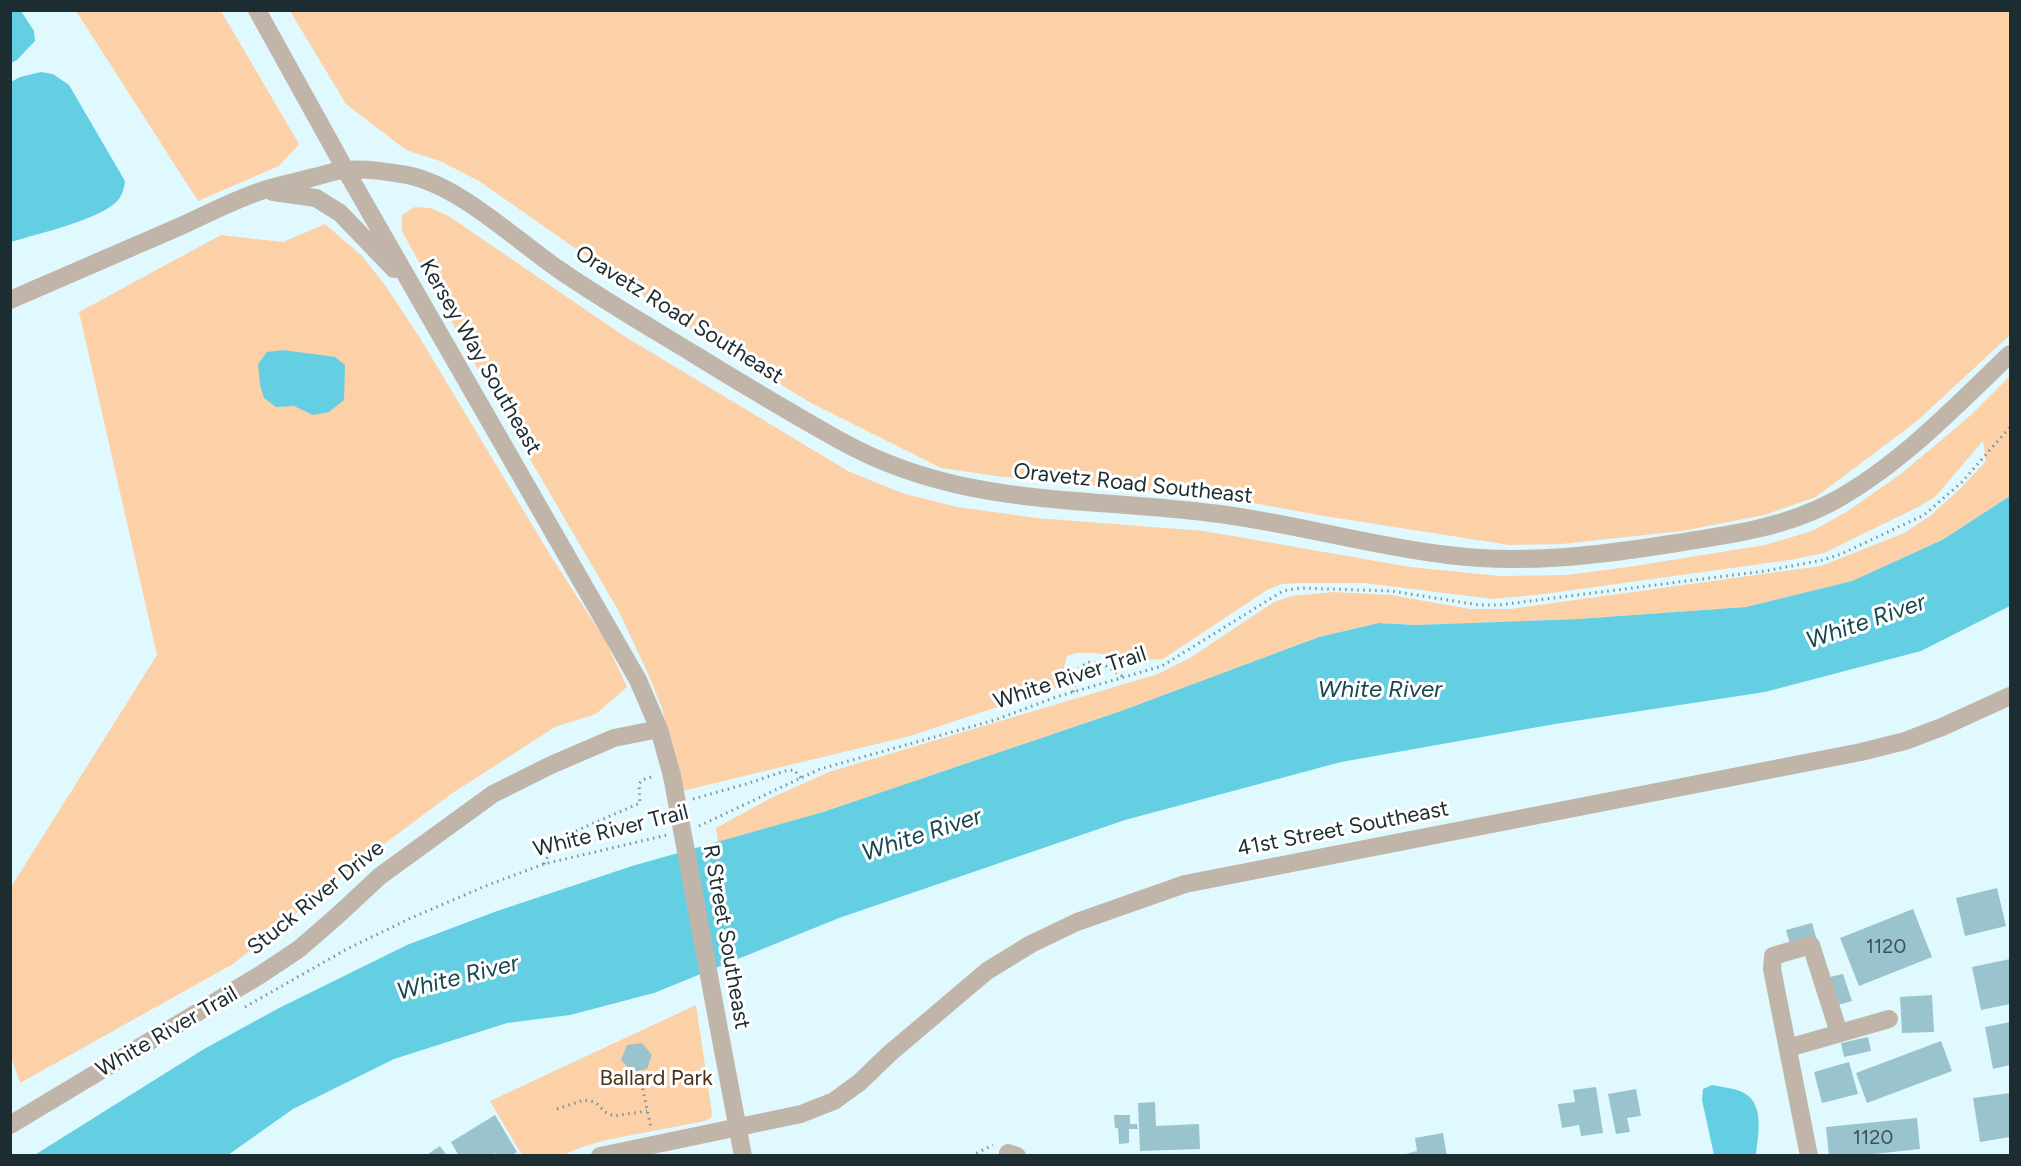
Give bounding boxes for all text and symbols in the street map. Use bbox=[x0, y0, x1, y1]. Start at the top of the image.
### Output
street label: Oravetz Road Southeast bbox=[570, 240, 788, 390]
street label: Kersey Way Southeast bbox=[413, 255, 547, 459]
street label: Oravetz Road Southeast bbox=[1012, 458, 1254, 510]
water label: White River bbox=[1802, 588, 1930, 656]
street label: White River Trail bbox=[990, 641, 1150, 715]
water label: White River bbox=[1318, 676, 1442, 704]
street label: 41st Street Southeast bbox=[1235, 796, 1451, 862]
street label: White River Trail bbox=[531, 799, 691, 863]
water label: White River bbox=[858, 802, 986, 868]
street label: Stuck River Drive bbox=[242, 835, 390, 961]
street label: R Street Southeast bbox=[697, 843, 755, 1031]
house number: 1120 bbox=[1866, 935, 1906, 959]
water label: White River bbox=[394, 949, 522, 1007]
street label: White River Trail bbox=[92, 981, 242, 1083]
park label: Ballard Park bbox=[599, 1066, 713, 1092]
house number: 1120 bbox=[1853, 1126, 1893, 1150]

